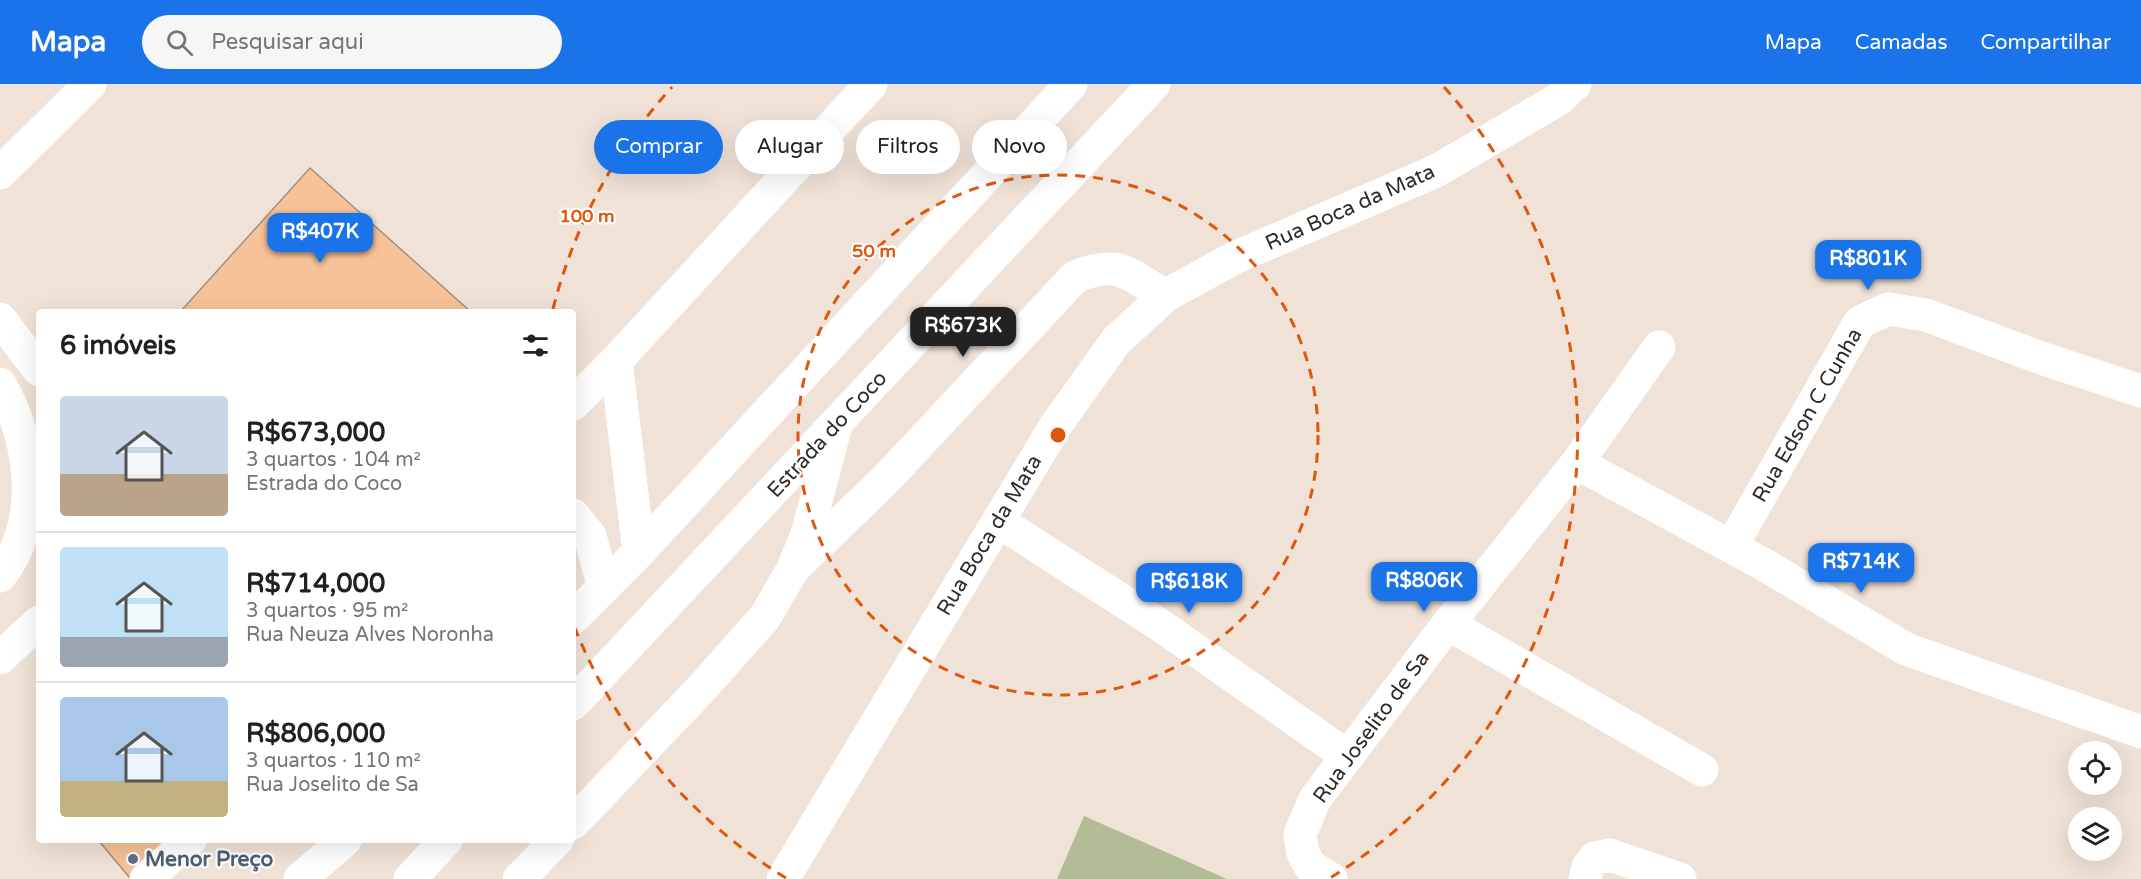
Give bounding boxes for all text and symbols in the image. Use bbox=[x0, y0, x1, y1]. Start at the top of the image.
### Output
search box bbox=[142, 15, 562, 69]
text: Mapa bbox=[30, 25, 106, 59]
icon: search bbox=[163, 26, 196, 59]
text: Pesquisar aqui bbox=[211, 29, 364, 55]
text: Mapa bbox=[1765, 30, 1822, 55]
text: Camadas bbox=[1855, 30, 1947, 55]
text: Compartilhar bbox=[1980, 30, 2111, 55]
chip: Comprar bbox=[594, 120, 723, 174]
chip: Alugar bbox=[735, 120, 844, 174]
chip: Filtros bbox=[856, 120, 960, 174]
chip: Novo bbox=[972, 120, 1067, 174]
street label: Rua Boca da Mata bbox=[1262, 159, 1439, 256]
text: 100 m bbox=[559, 205, 615, 227]
pin: R$407K bbox=[271, 213, 369, 264]
text: R$407K bbox=[281, 220, 359, 244]
text: 50 m bbox=[852, 240, 896, 262]
pin: R$801K bbox=[1819, 240, 1917, 291]
text: R$801K bbox=[1829, 247, 1907, 271]
pin: R$673K bbox=[914, 307, 1012, 358]
text: R$673K bbox=[924, 314, 1002, 338]
street label: Rua Edson C Cunha bbox=[1747, 324, 1868, 507]
icon: filters bbox=[519, 329, 552, 362]
text: 6 imóveis bbox=[60, 330, 176, 361]
street label: Estrada do Coco bbox=[762, 366, 892, 503]
text: R$673,000 bbox=[246, 417, 385, 448]
icon: home bbox=[108, 420, 180, 492]
centre of rings bbox=[1048, 425, 1068, 445]
text: 3 quartos · 104 m² bbox=[246, 448, 421, 472]
street label: Rua Boca da Mata bbox=[932, 450, 1047, 620]
text: Estrada do Coco bbox=[246, 472, 402, 496]
pin: R$714K bbox=[1812, 543, 1910, 594]
text: R$714K bbox=[1822, 550, 1900, 574]
pin: R$806K bbox=[1375, 562, 1473, 613]
pin: R$618K bbox=[1140, 563, 1238, 614]
text: R$714,000 bbox=[246, 568, 385, 599]
text: R$806K bbox=[1385, 569, 1463, 593]
text: R$618K bbox=[1150, 570, 1228, 594]
icon: home bbox=[108, 571, 180, 643]
text: 3 quartos · 95 m² bbox=[246, 599, 408, 623]
text: Rua Neuza Alves Noronha bbox=[246, 623, 494, 647]
street label: Rua Joselito de Sa bbox=[1308, 647, 1435, 808]
text: R$806,000 bbox=[246, 718, 385, 749]
icon: home bbox=[108, 721, 180, 793]
map controls bbox=[2068, 741, 2122, 861]
button: locate bbox=[2068, 741, 2122, 795]
text: 3 quartos · 110 m² bbox=[246, 749, 421, 773]
text: Rua Joselito de Sa bbox=[246, 773, 419, 797]
button: layers bbox=[2068, 807, 2122, 861]
place label: Menor Preço bbox=[145, 847, 274, 872]
marker: Menor Preço bbox=[126, 852, 140, 866]

